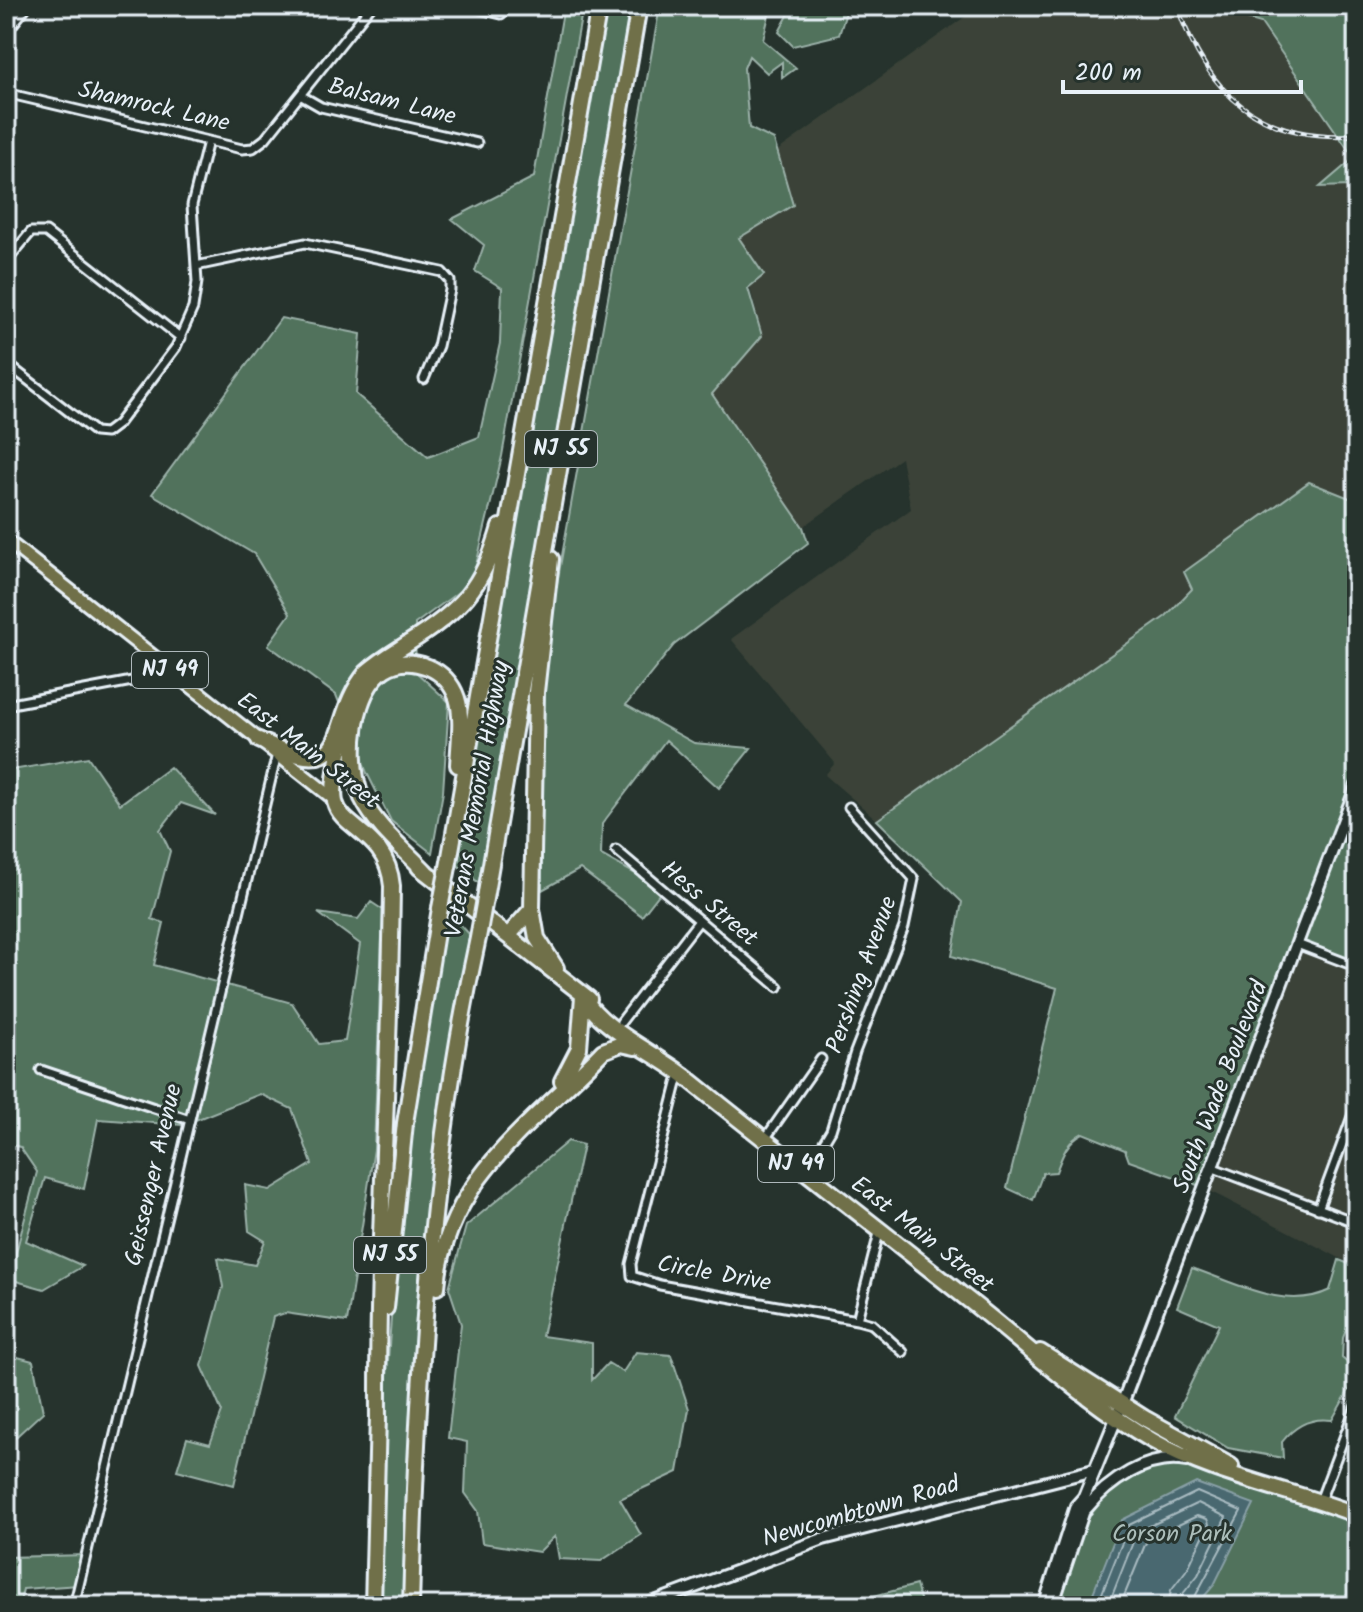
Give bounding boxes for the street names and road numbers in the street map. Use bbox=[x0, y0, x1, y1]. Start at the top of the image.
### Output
street label: Balsam Lane bbox=[324, 67, 460, 137]
street label: Shamrock Lane bbox=[74, 71, 234, 143]
road number: NJ 55 bbox=[525, 431, 597, 467]
road number: NJ 49 bbox=[132, 652, 208, 688]
street label: Veterans Memorial Highway bbox=[434, 657, 522, 940]
street label: East Main Street bbox=[228, 682, 389, 820]
street label: Hess Street bbox=[651, 851, 767, 957]
street label: Pershing Avenue bbox=[815, 891, 909, 1059]
street label: South Wade Boulevard bbox=[1162, 974, 1280, 1199]
street label: Geissenger Avenue bbox=[114, 1080, 194, 1270]
road number: NJ 49 bbox=[758, 1146, 834, 1182]
street label: East Main Street bbox=[842, 1166, 1003, 1304]
road number: NJ 55 bbox=[354, 1237, 426, 1273]
street label: Circle Drive bbox=[654, 1245, 774, 1303]
street label: Newcombtown Road bbox=[758, 1465, 965, 1559]

